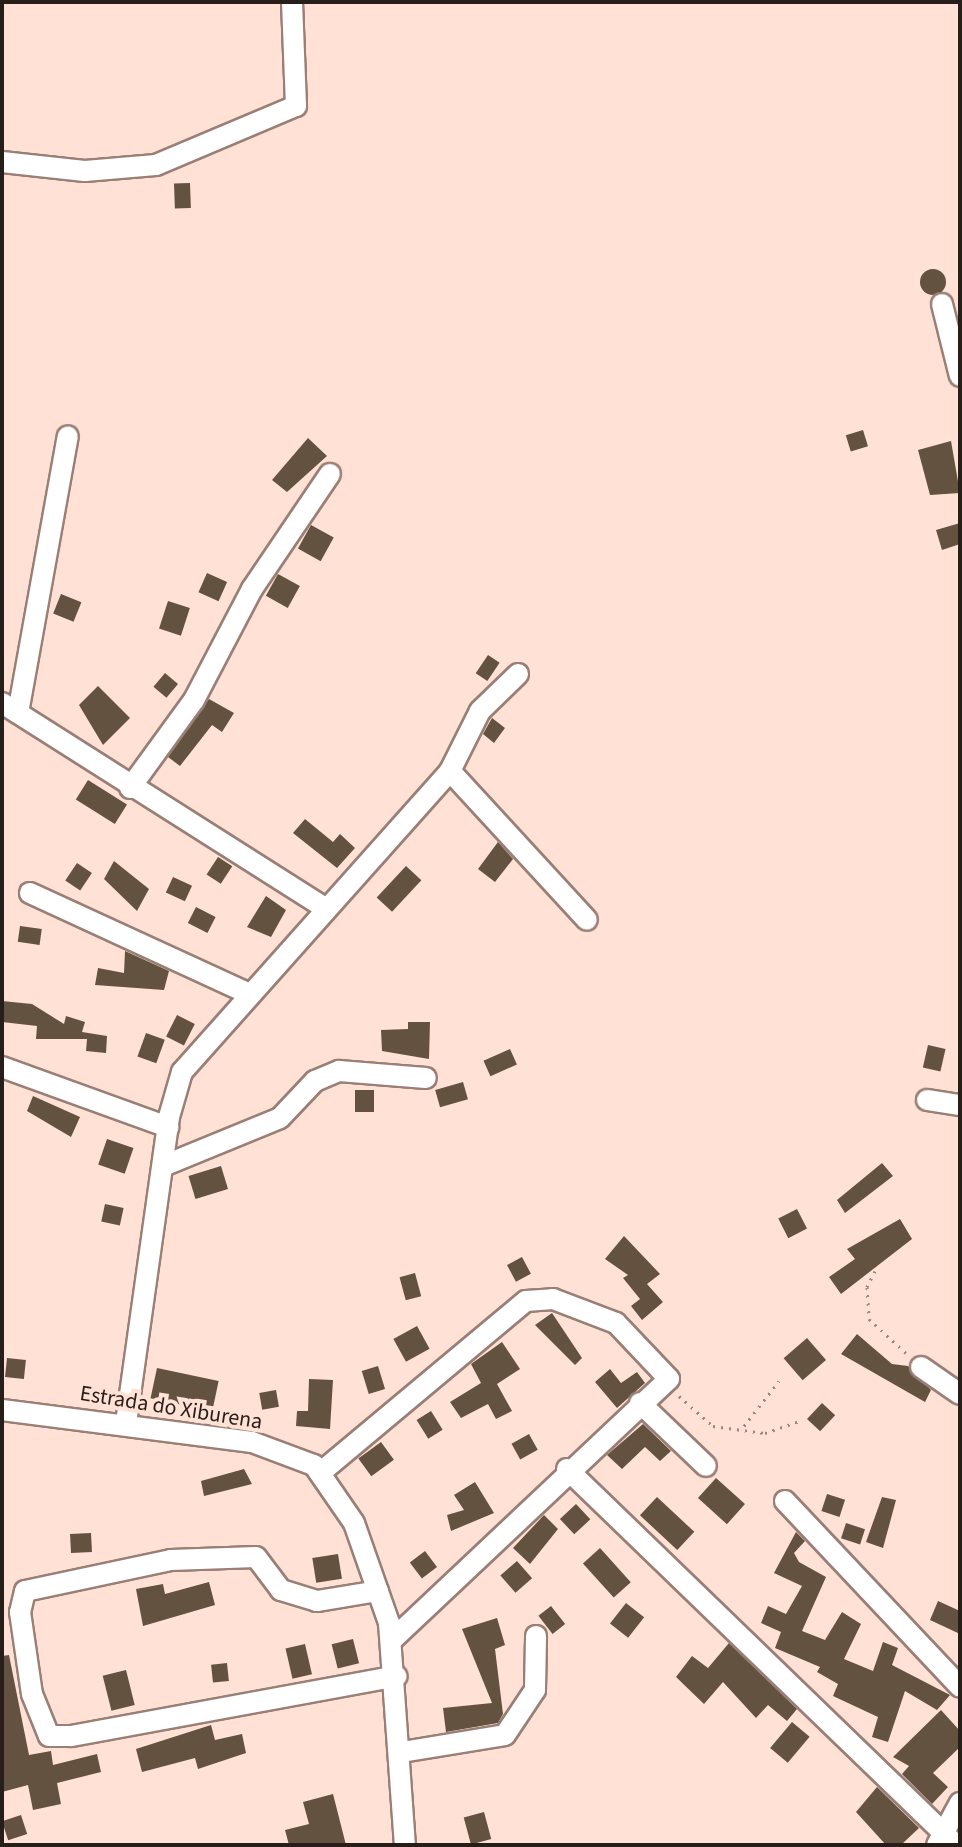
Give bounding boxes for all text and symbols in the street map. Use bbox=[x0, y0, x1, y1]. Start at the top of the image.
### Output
street label: Estrada do Xiburena bbox=[78, 1381, 264, 1435]

